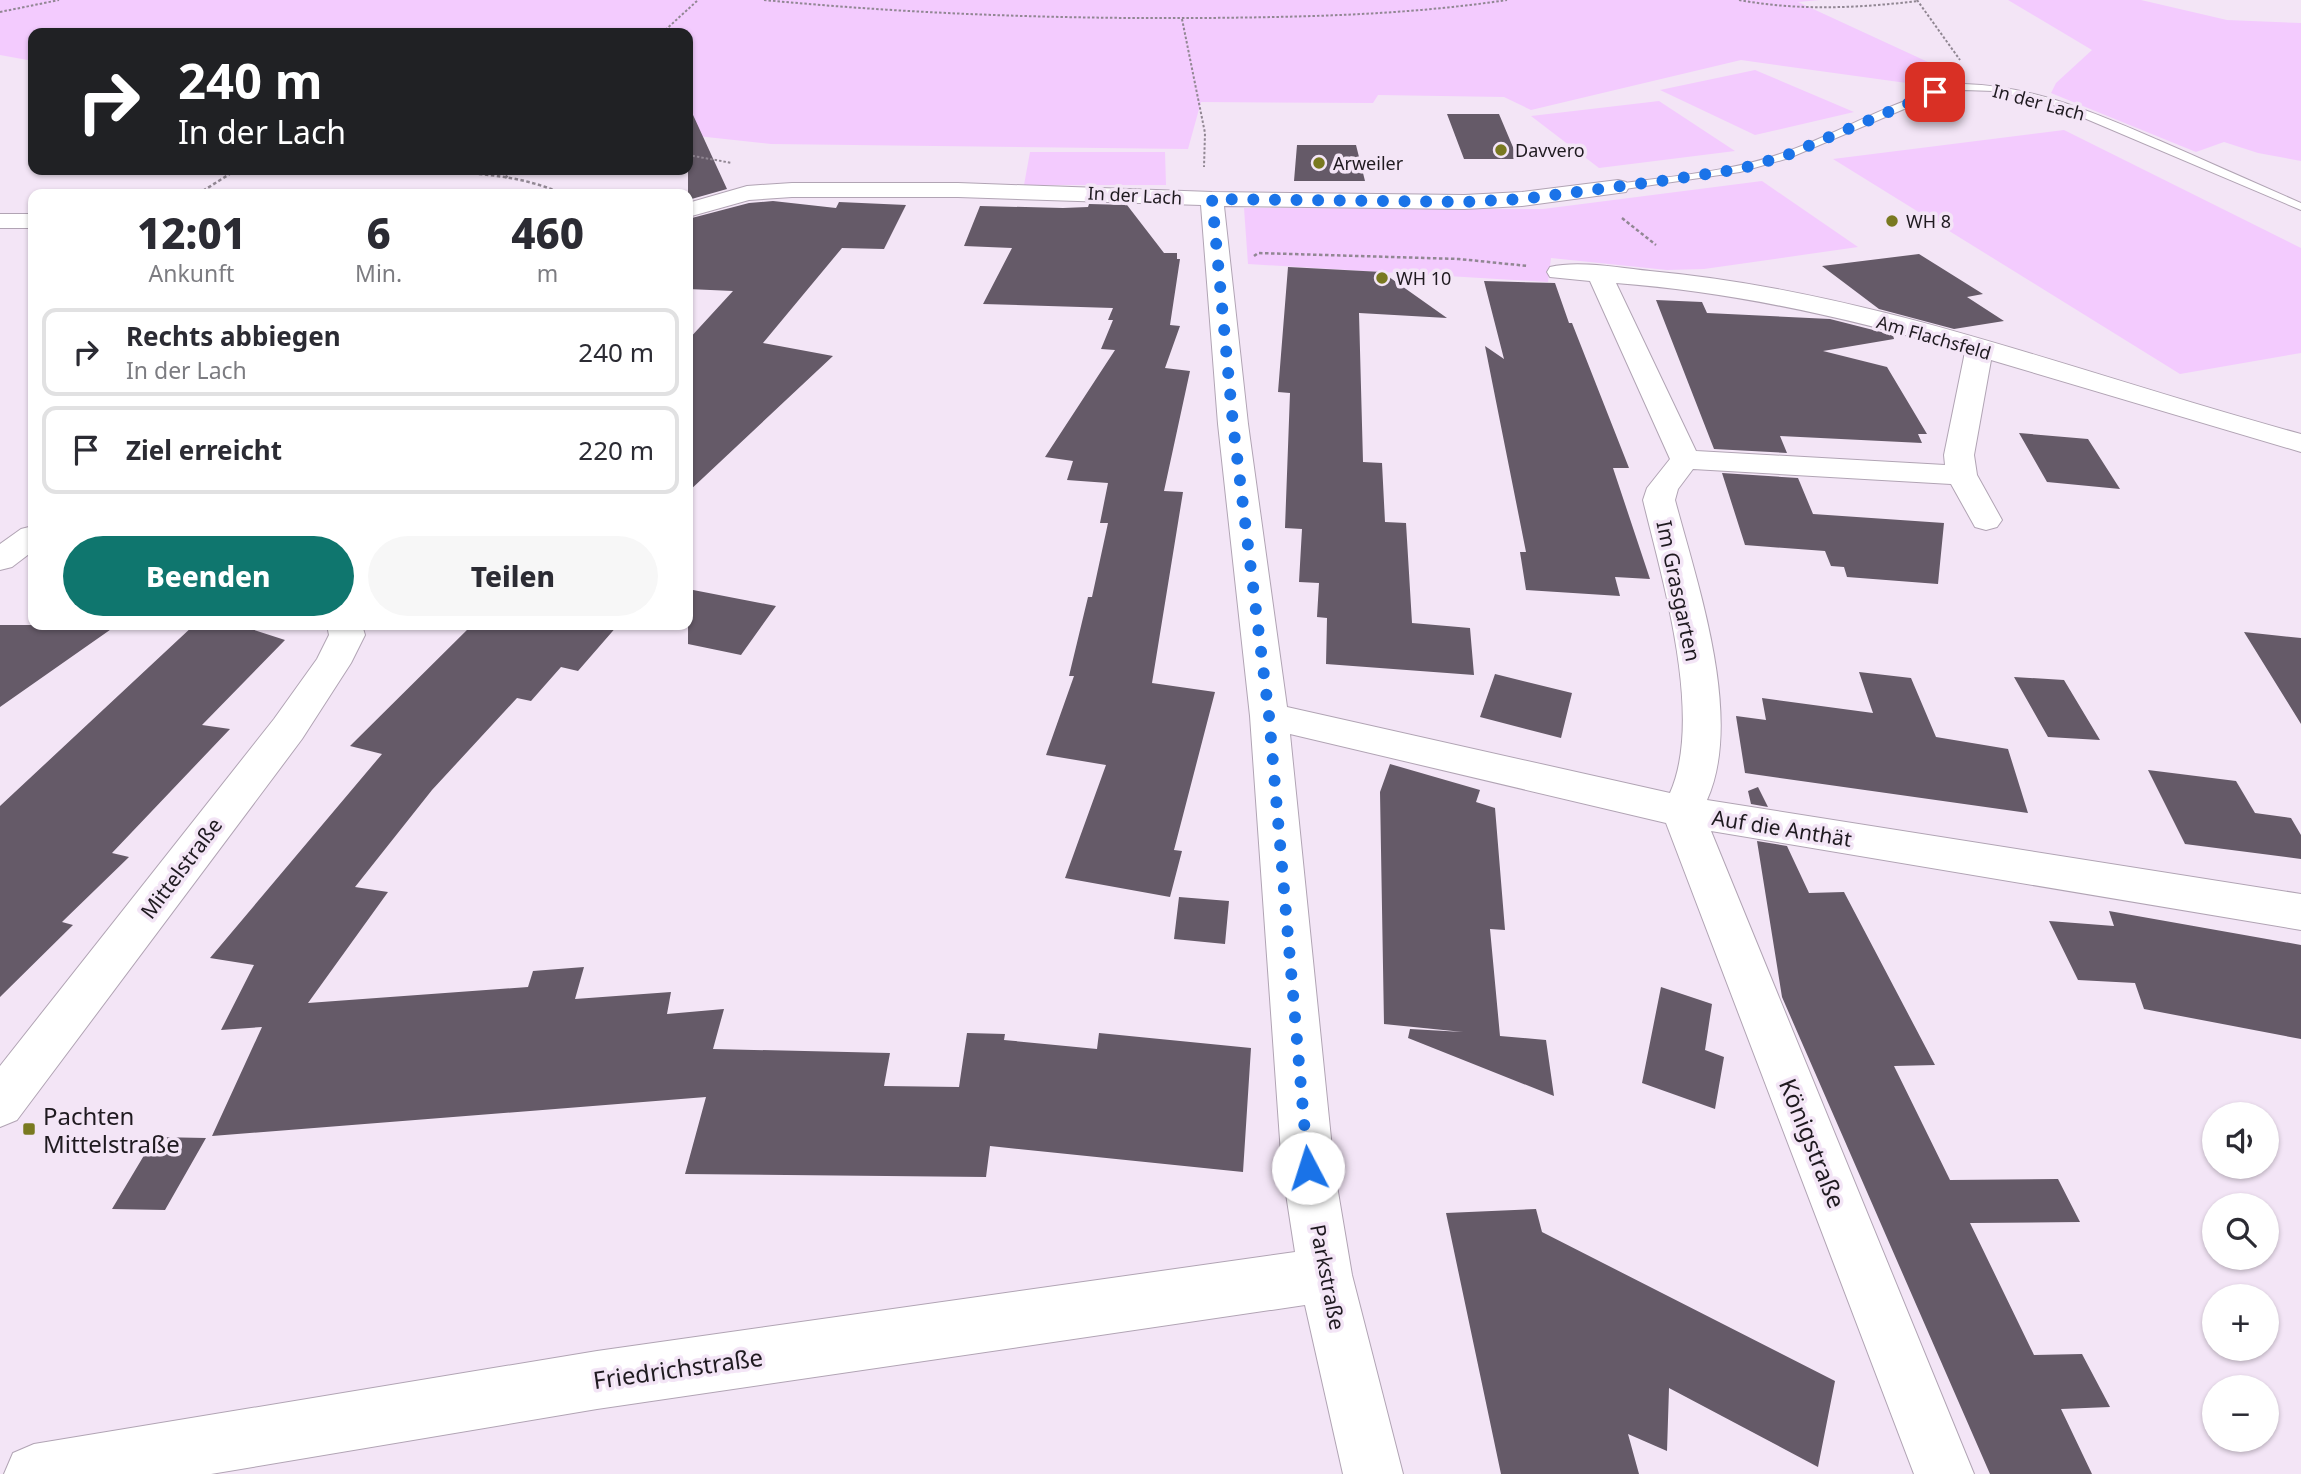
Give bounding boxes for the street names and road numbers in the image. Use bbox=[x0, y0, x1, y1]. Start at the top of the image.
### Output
street label: In der Lach bbox=[1990, 78, 2088, 126]
street label: In der Lach bbox=[1087, 181, 1183, 209]
street label: Am Flachsfeld bbox=[1874, 309, 1994, 365]
street label: Im Grasgarten bbox=[1650, 518, 1708, 664]
street label: Auf die Anthät bbox=[1710, 803, 1854, 853]
street label: Mittelstraße bbox=[134, 812, 228, 924]
street label: Königstraße bbox=[1772, 1073, 1854, 1213]
street label: Parkstraße bbox=[1304, 1222, 1352, 1332]
street label: Friedrichstraße bbox=[591, 1340, 765, 1396]

